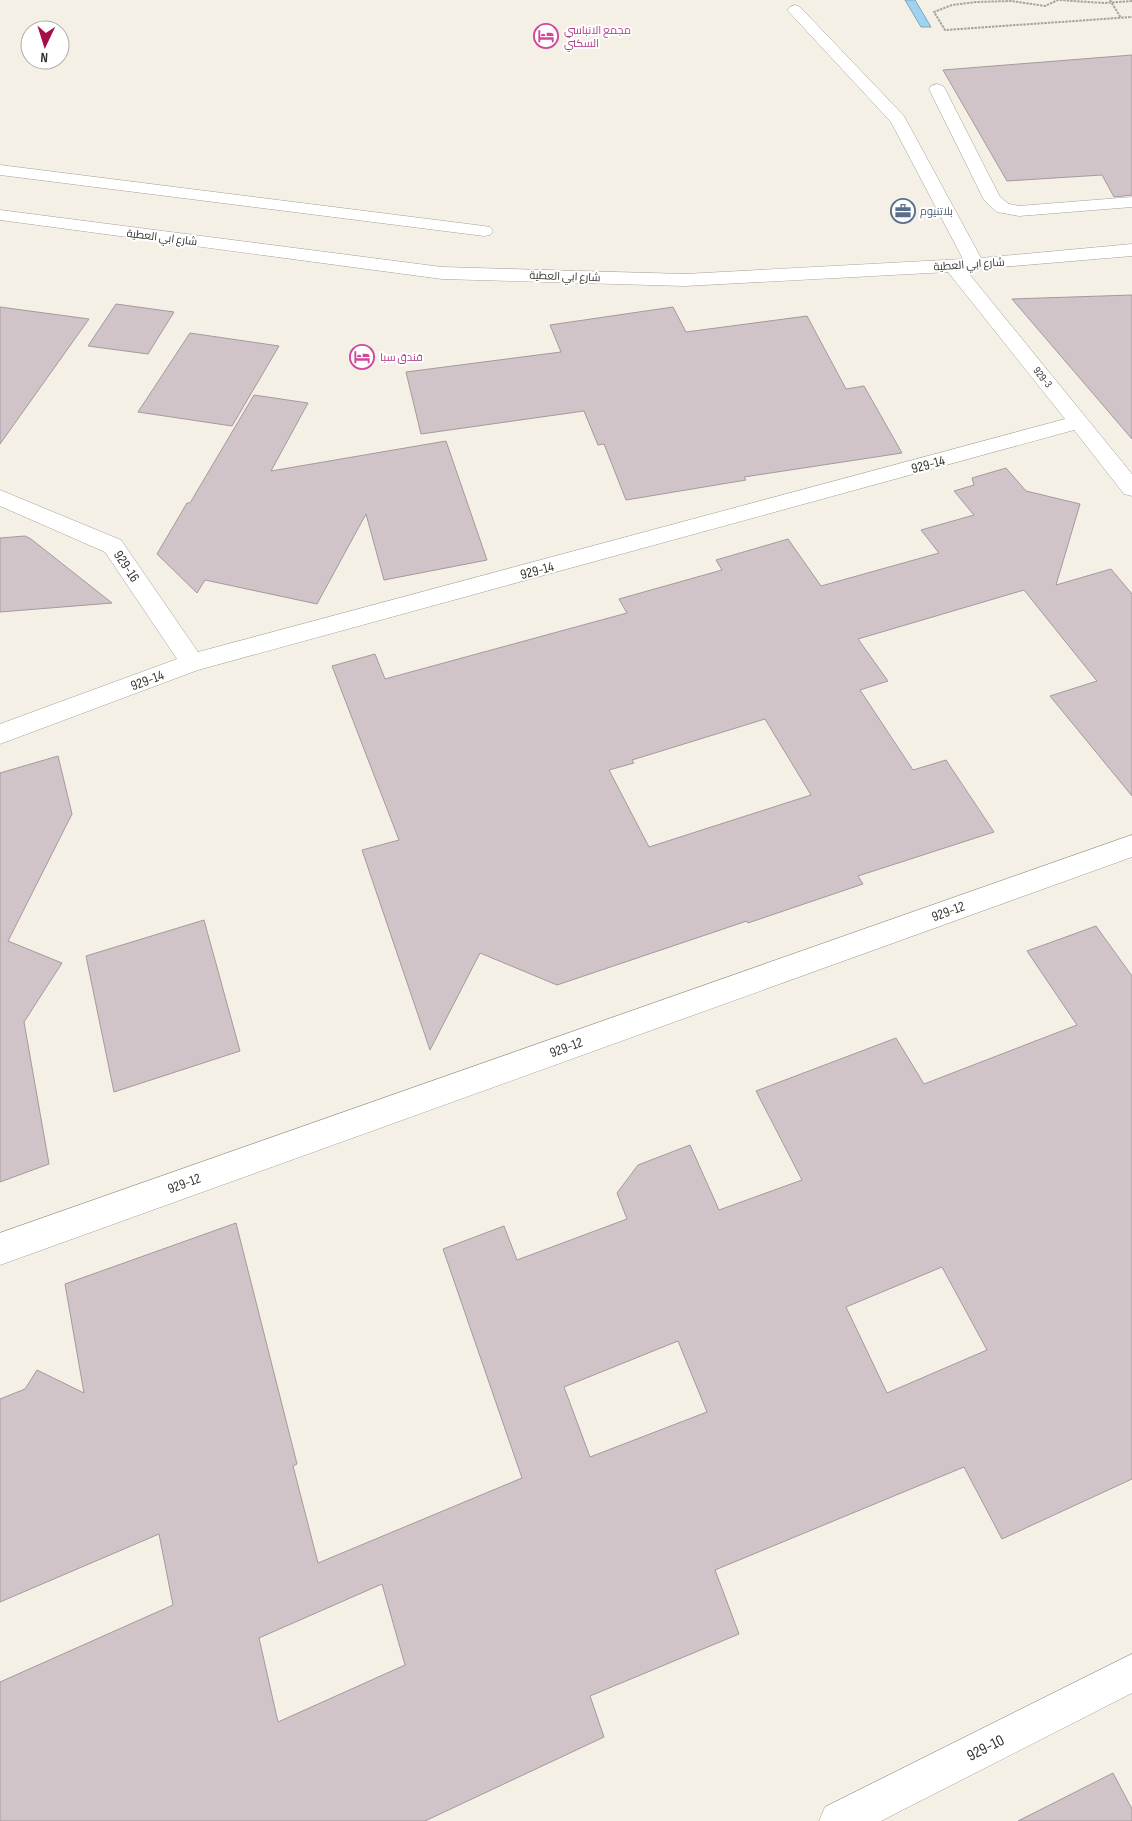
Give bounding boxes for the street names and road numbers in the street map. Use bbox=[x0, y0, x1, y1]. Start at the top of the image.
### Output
street label: شارع ابي العطية bbox=[126, 227, 198, 250]
street label: شارع ابي العطية bbox=[933, 256, 1005, 275]
street label: شارع ابي العطية bbox=[529, 269, 601, 286]
street label: 929-3 bbox=[1030, 364, 1055, 391]
street label: 929-14 bbox=[909, 452, 947, 477]
street label: 929-16 bbox=[110, 547, 143, 585]
street label: 929-14 bbox=[518, 558, 556, 583]
street label: 929-14 bbox=[128, 667, 166, 694]
street label: 929-12 bbox=[929, 898, 967, 925]
street label: 929-12 bbox=[547, 1034, 585, 1061]
street label: 929-12 bbox=[165, 1170, 203, 1197]
street label: 929-10 bbox=[964, 1731, 1008, 1766]

